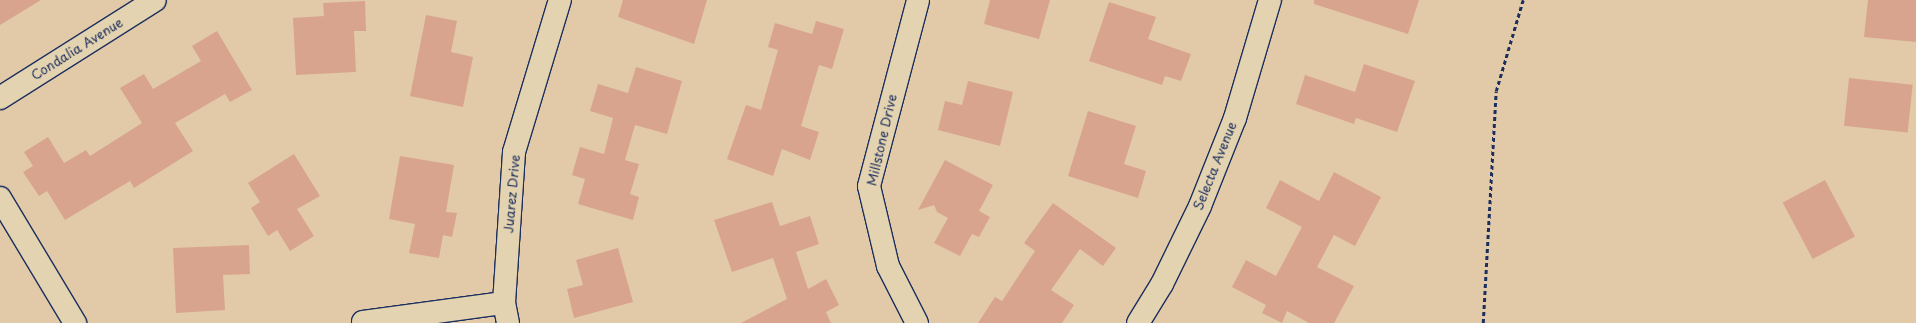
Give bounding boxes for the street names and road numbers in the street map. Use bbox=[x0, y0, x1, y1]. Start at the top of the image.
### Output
street label: Condalia Avenue bbox=[28, 15, 126, 83]
street label: Millstone Drive bbox=[864, 93, 900, 187]
street label: Selecta Avenue bbox=[1190, 119, 1240, 213]
street label: Juarez Drive bbox=[501, 154, 523, 234]

